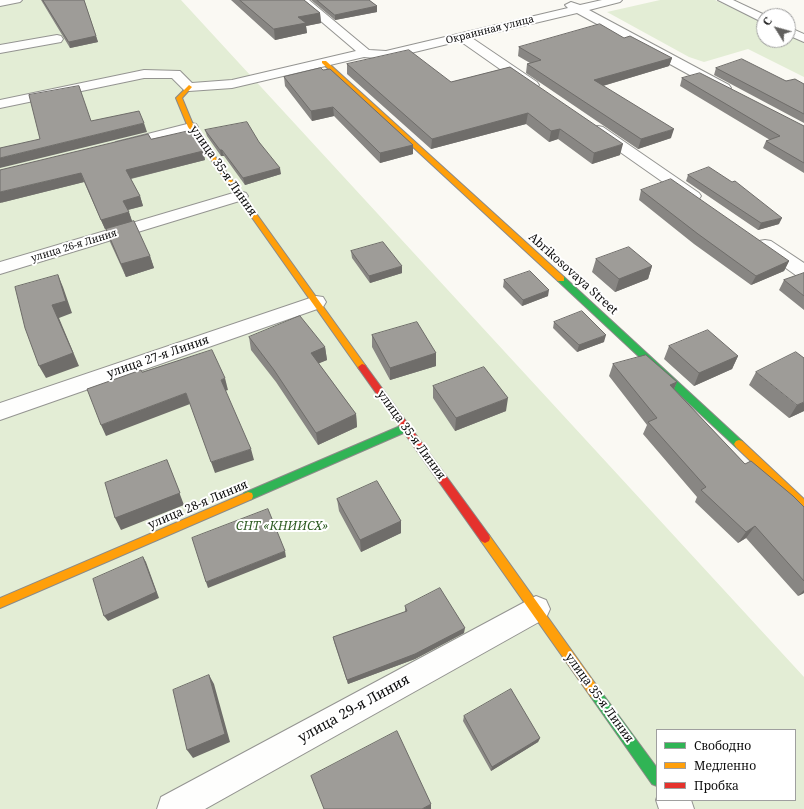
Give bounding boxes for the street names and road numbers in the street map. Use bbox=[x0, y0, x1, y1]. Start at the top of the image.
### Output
street label: Окраинная улица bbox=[445, 13, 535, 47]
street label: улица 35-я Линия bbox=[186, 123, 260, 219]
street label: улица 26-я Линия bbox=[30, 227, 118, 265]
street label: Abrikosovaya Street bbox=[525, 230, 621, 318]
street label: улица 27-я Линия bbox=[105, 333, 211, 381]
street label: улица 35-я Линия bbox=[374, 387, 448, 483]
street label: улица 28-я Линия bbox=[146, 477, 250, 533]
street label: улица 35-я Линия bbox=[562, 650, 636, 746]
street label: улица 29-я Линия bbox=[295, 671, 413, 747]

